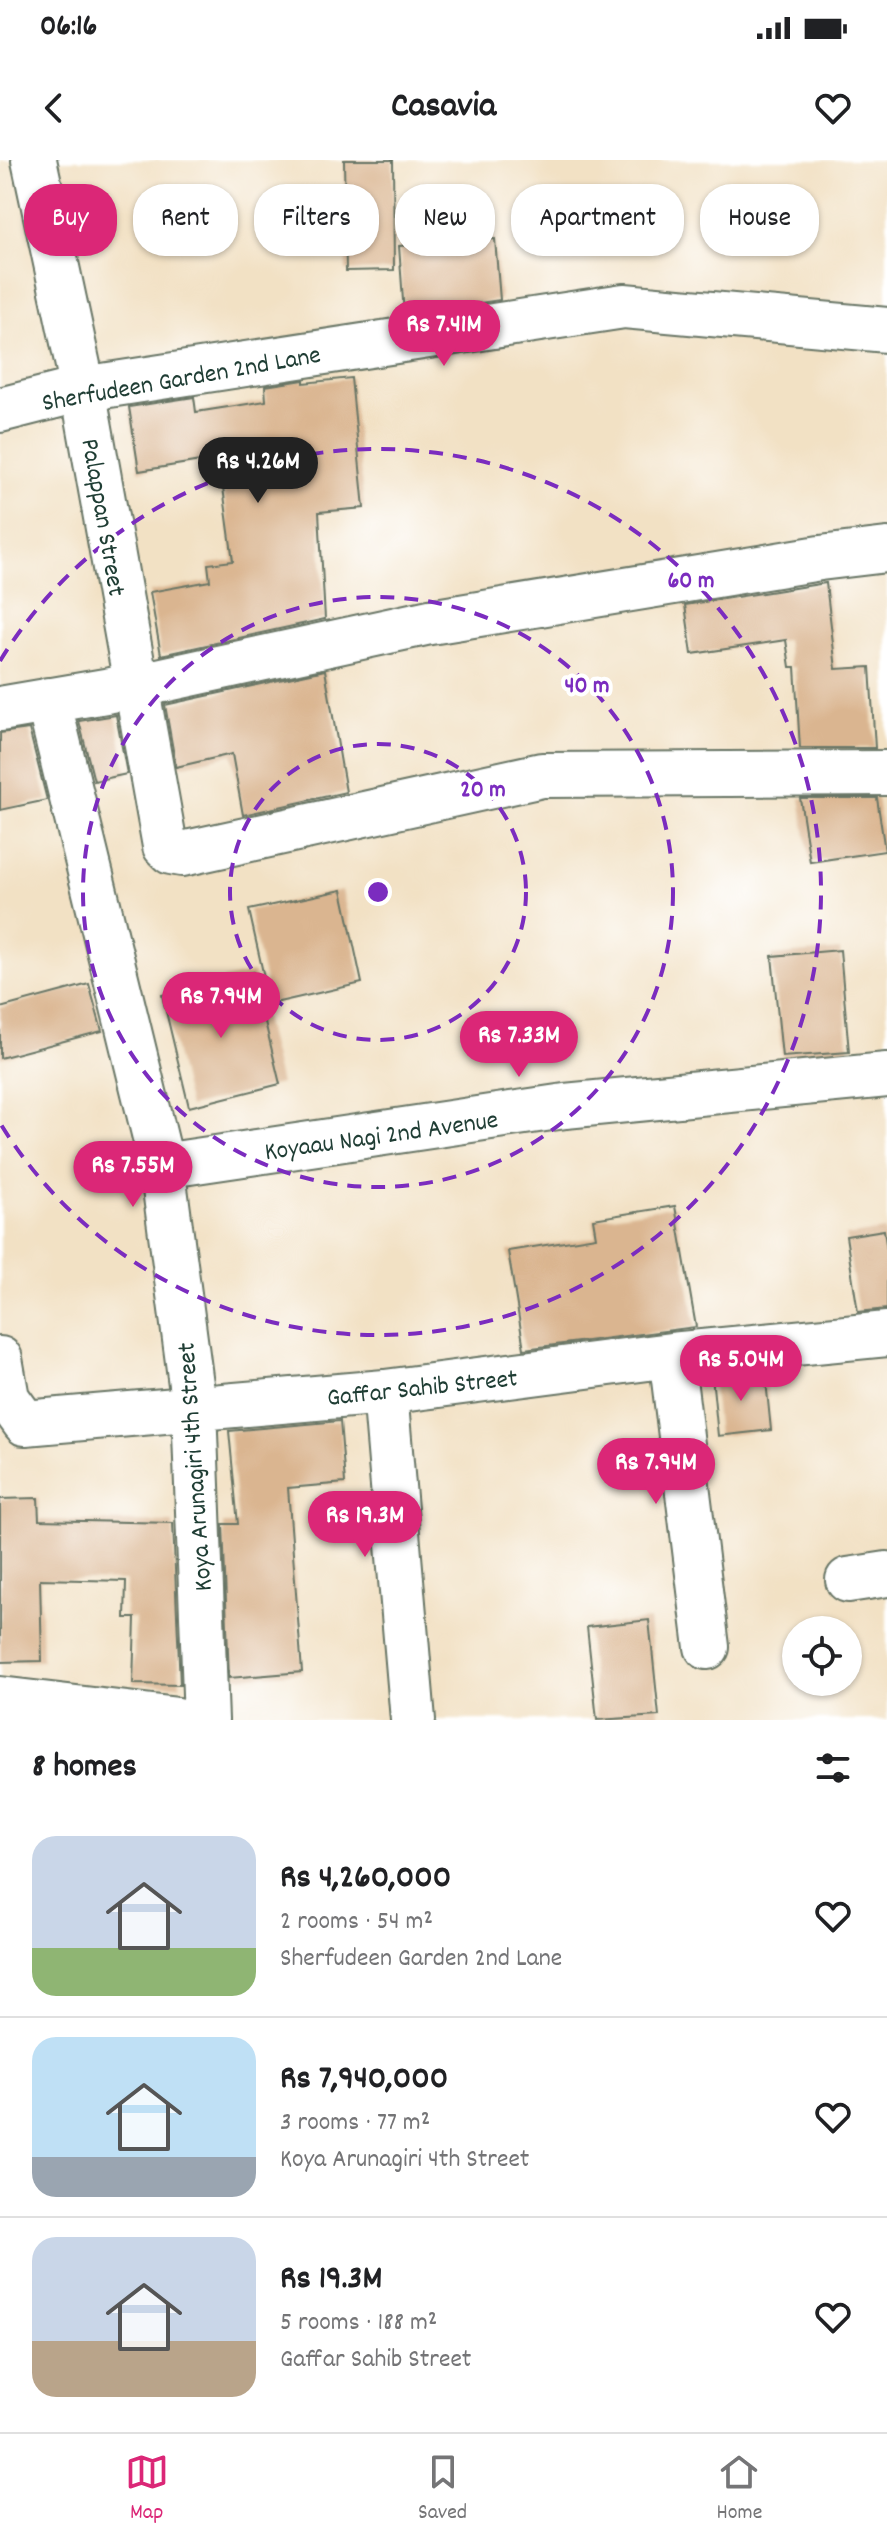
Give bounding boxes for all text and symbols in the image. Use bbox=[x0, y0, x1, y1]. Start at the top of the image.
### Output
text: 06:16 bbox=[40, 7, 97, 50]
text: Casavia bbox=[391, 82, 496, 134]
icon: back bbox=[32, 86, 76, 130]
icon: heart bbox=[811, 86, 855, 130]
chip: Buy bbox=[24, 184, 117, 256]
chip: Rent bbox=[133, 184, 238, 256]
chip: Filters bbox=[254, 184, 379, 256]
chip: New bbox=[395, 184, 495, 256]
chip: Apartment bbox=[511, 184, 684, 256]
chip: House bbox=[700, 184, 819, 256]
pin: Rs 7.41M bbox=[361, 300, 527, 368]
text: Rs 7.41M bbox=[406, 307, 482, 344]
street label: Sherfudeen Garden 2nd Lane bbox=[39, 338, 324, 423]
street label: Palappan Street bbox=[69, 436, 134, 600]
pin: Rs 4.26M bbox=[175, 437, 341, 505]
text: Rs 4.26M bbox=[216, 444, 300, 481]
text: 60 m bbox=[668, 565, 714, 599]
text: 40 m bbox=[564, 670, 610, 704]
text: 20 m bbox=[460, 774, 506, 808]
centre of rings bbox=[364, 878, 392, 906]
pin: Rs 7.94M bbox=[138, 972, 304, 1040]
text: Rs 7.94M bbox=[180, 979, 262, 1016]
pin: Rs 7.33M bbox=[436, 1011, 602, 1079]
text: Rs 7.33M bbox=[478, 1018, 560, 1055]
street label: Koyaau Nagi 2nd Avenue bbox=[262, 1103, 501, 1172]
pin: Rs 7.55M bbox=[50, 1141, 216, 1209]
text: Rs 7.55M bbox=[91, 1148, 175, 1185]
pin: Rs 5.04M bbox=[658, 1335, 824, 1403]
street label: Koya Arunagiri 4th Street bbox=[169, 1341, 224, 1592]
text: Rs 5.04M bbox=[698, 1342, 784, 1379]
street label: Gaffar Sahib Street bbox=[325, 1361, 520, 1418]
pin: Rs 7.94M bbox=[573, 1438, 739, 1506]
text: Rs 7.94M bbox=[615, 1445, 697, 1482]
pin: Rs 19.3M bbox=[282, 1491, 448, 1559]
text: Rs 19.3M bbox=[326, 1498, 404, 1535]
map controls bbox=[782, 1616, 862, 1696]
button: locate bbox=[782, 1616, 862, 1696]
text: 8 homes bbox=[32, 1744, 137, 1793]
icon: filters bbox=[811, 1746, 855, 1790]
text: Rs 4,260,000 bbox=[280, 1855, 451, 1904]
icon: home bbox=[96, 1868, 192, 1964]
icon: heart bbox=[811, 1894, 855, 1938]
text: 2 rooms · 54 m² bbox=[280, 1904, 433, 1941]
text: Sherfudeen Garden 2nd Lane bbox=[280, 1941, 562, 1978]
text: Rs 7,940,000 bbox=[280, 2056, 448, 2105]
icon: home bbox=[96, 2069, 192, 2165]
icon: heart bbox=[811, 2095, 855, 2139]
text: 3 rooms · 77 m² bbox=[280, 2105, 430, 2142]
text: Koya Arunagiri 4th Street bbox=[280, 2142, 529, 2179]
text: Rs 19.3M bbox=[280, 2256, 382, 2305]
icon: home bbox=[96, 2269, 192, 2365]
icon: heart bbox=[811, 2295, 855, 2339]
text: 5 rooms · 188 m² bbox=[280, 2305, 437, 2342]
text: Gaffar Sahib Street bbox=[280, 2342, 471, 2379]
tab: Map bbox=[125, 2450, 169, 2529]
tab: Saved bbox=[418, 2450, 467, 2529]
tab: Home bbox=[716, 2450, 762, 2529]

